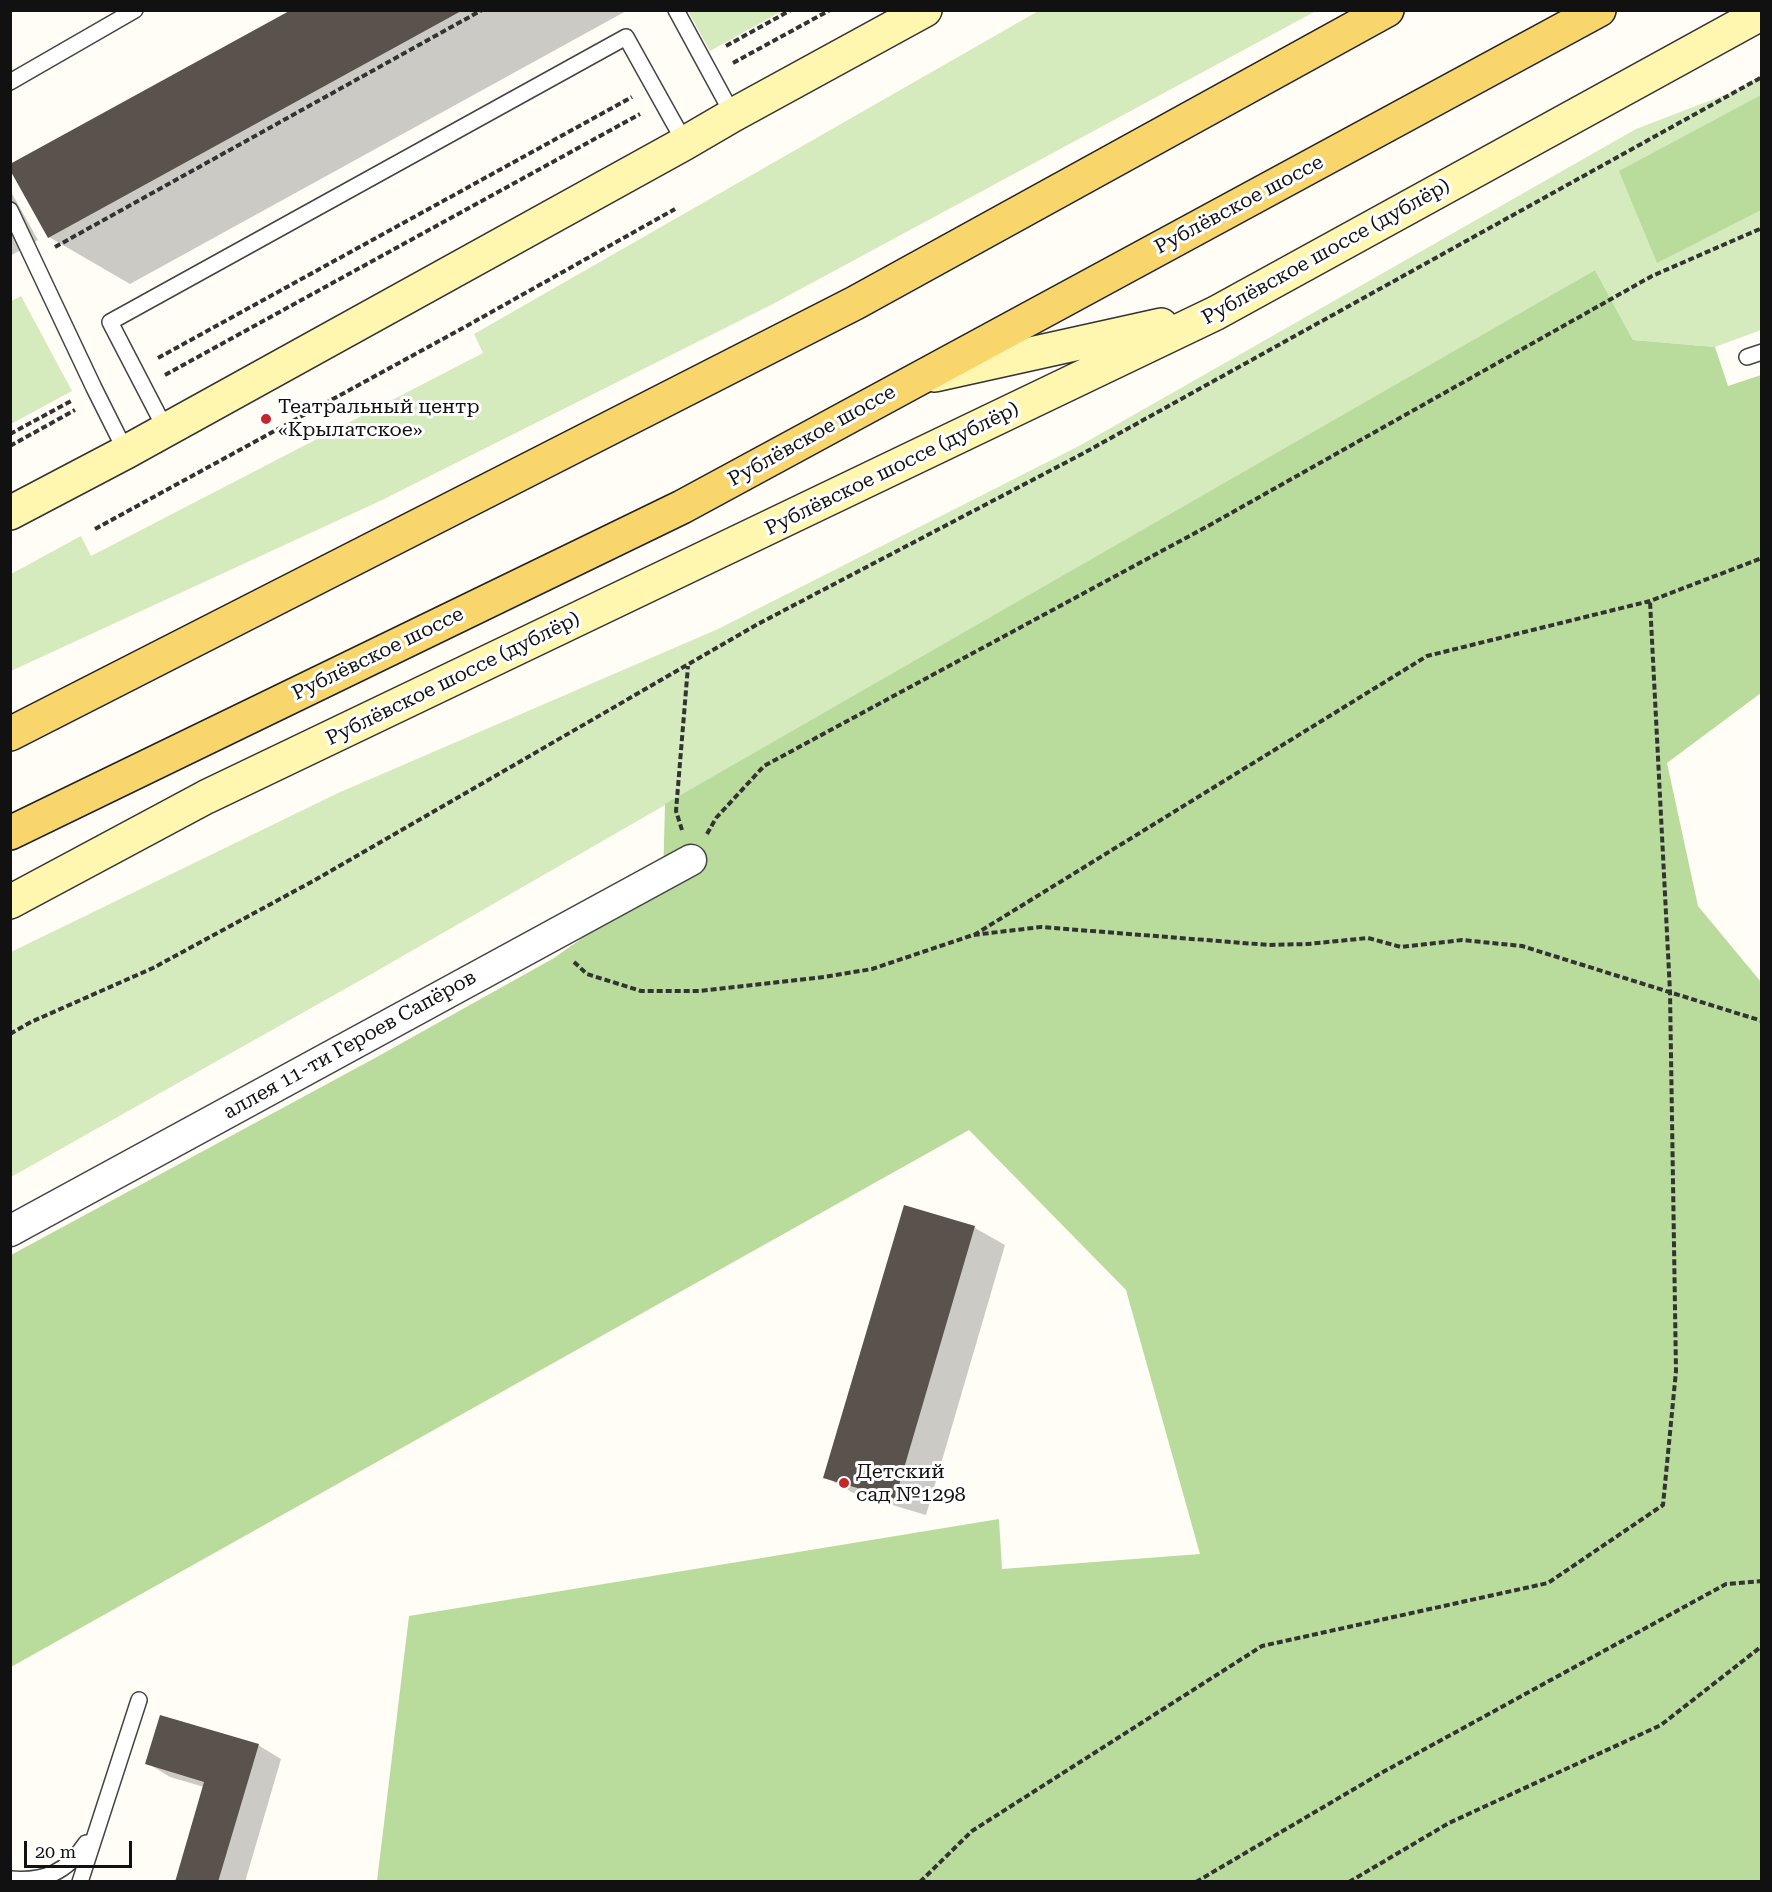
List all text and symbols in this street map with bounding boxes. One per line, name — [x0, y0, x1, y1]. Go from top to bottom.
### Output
street label: Рублёвское шоссе — [1151, 150, 1327, 260]
street label: Рублёвское шоссе (дублёр) — [1198, 174, 1454, 330]
street label: Рублёвское шоссе — [724, 380, 900, 492]
place label: Театральный центр «Крылатское» — [278, 395, 479, 442]
street label: Рублёвское шоссе (дублёр) — [761, 397, 1023, 541]
marker: Театральный центр «Крылатское» — [259, 412, 273, 426]
street label: Рублёвское шоссе — [288, 602, 468, 706]
street label: Рублёвское шоссе (дублёр) — [322, 607, 584, 751]
street label: аллея 11-ти Героев Сапёров — [219, 965, 481, 1125]
place label: Детский сад №1298 — [856, 1460, 966, 1507]
marker: Детский сад №1298 — [837, 1476, 851, 1490]
scale bar — [27, 1829, 135, 1867]
text: 20 m — [35, 1841, 76, 1862]

